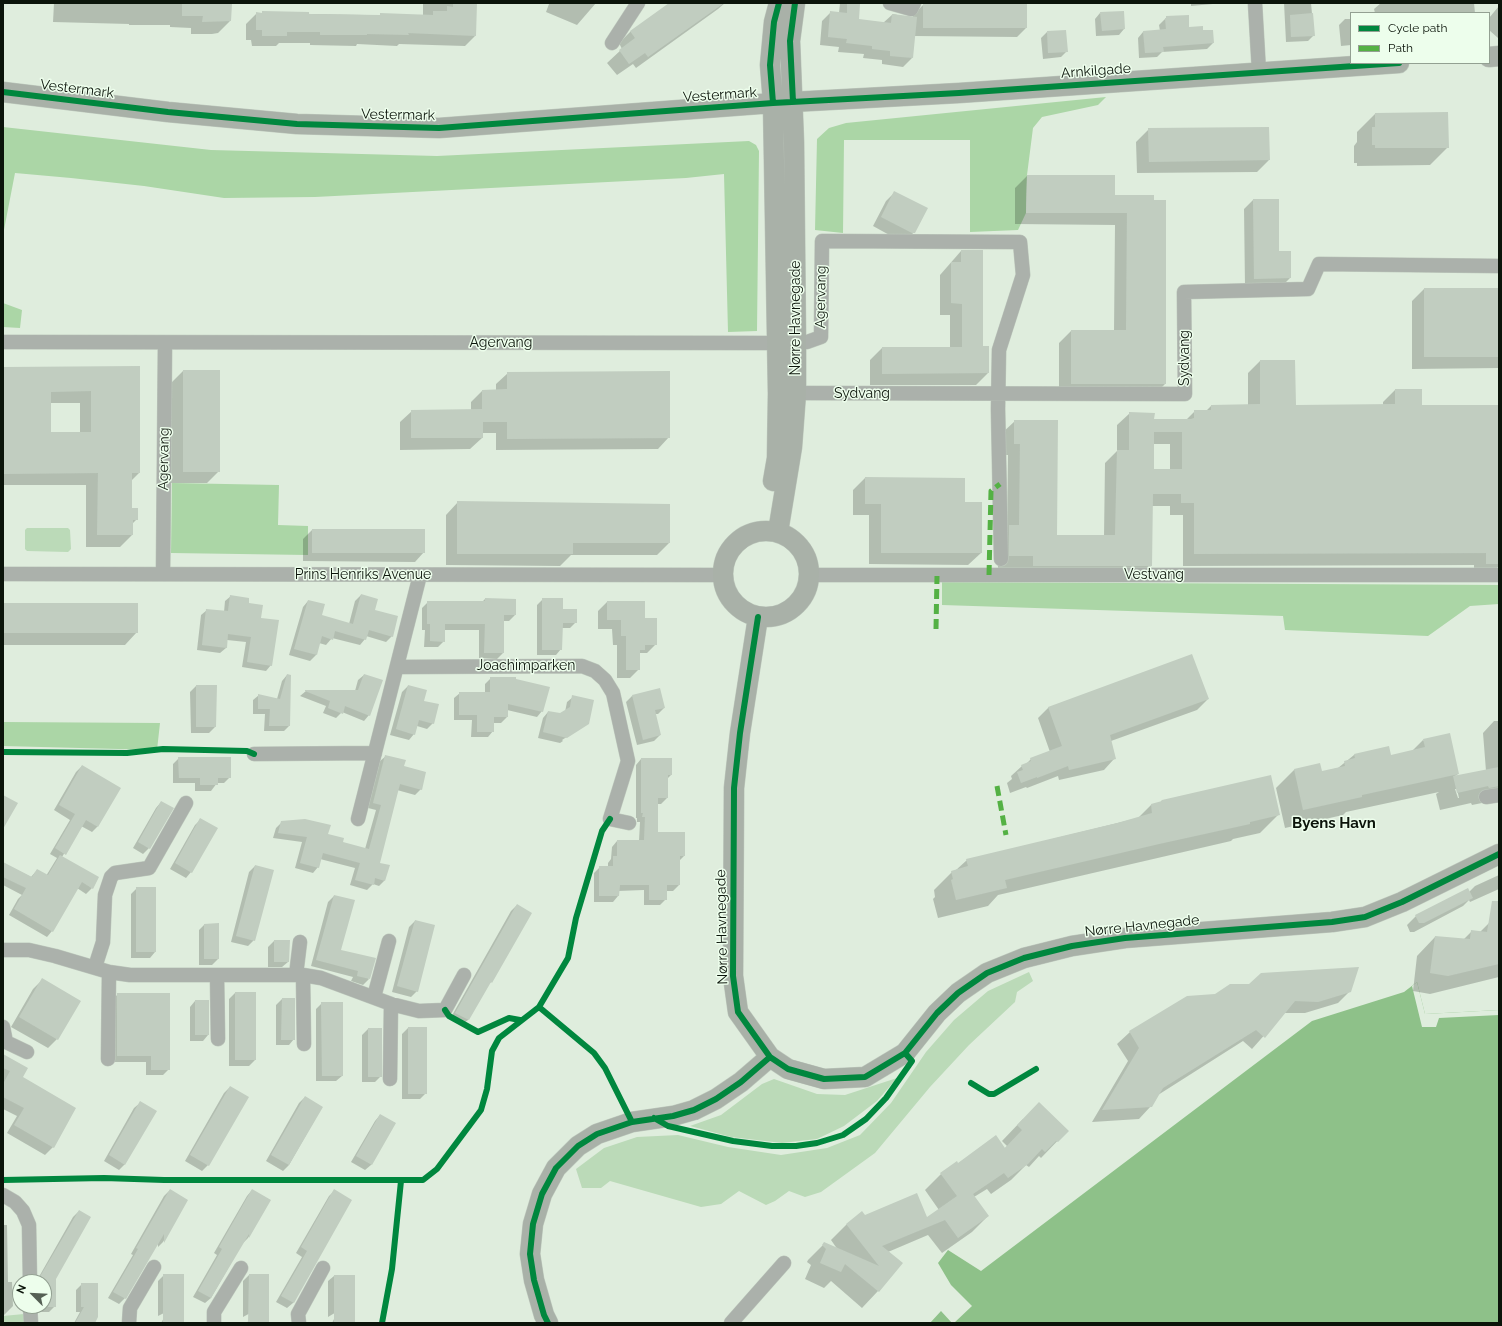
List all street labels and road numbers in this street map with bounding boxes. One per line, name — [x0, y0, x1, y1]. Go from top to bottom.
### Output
street label: Arnkilgade — [1060, 60, 1132, 82]
street label: Vestermark — [39, 76, 115, 102]
street label: Vestermark — [682, 84, 758, 106]
street label: Vestermark — [361, 106, 435, 124]
street label: Nørre Havnegade — [788, 260, 804, 376]
street label: Agervang — [812, 265, 830, 329]
street label: Sydvang — [1177, 330, 1193, 386]
street label: Agervang — [470, 335, 532, 351]
street label: Sydvang — [834, 386, 890, 402]
street label: Agervang — [155, 427, 173, 491]
street label: Prins Henriks Avenue — [295, 567, 431, 583]
street label: Vestvang — [1124, 567, 1184, 583]
street label: Joachimparken — [477, 658, 575, 674]
street label: Nørre Havnegade — [713, 869, 731, 985]
street label: Nørre Havnegade — [1084, 912, 1200, 940]

